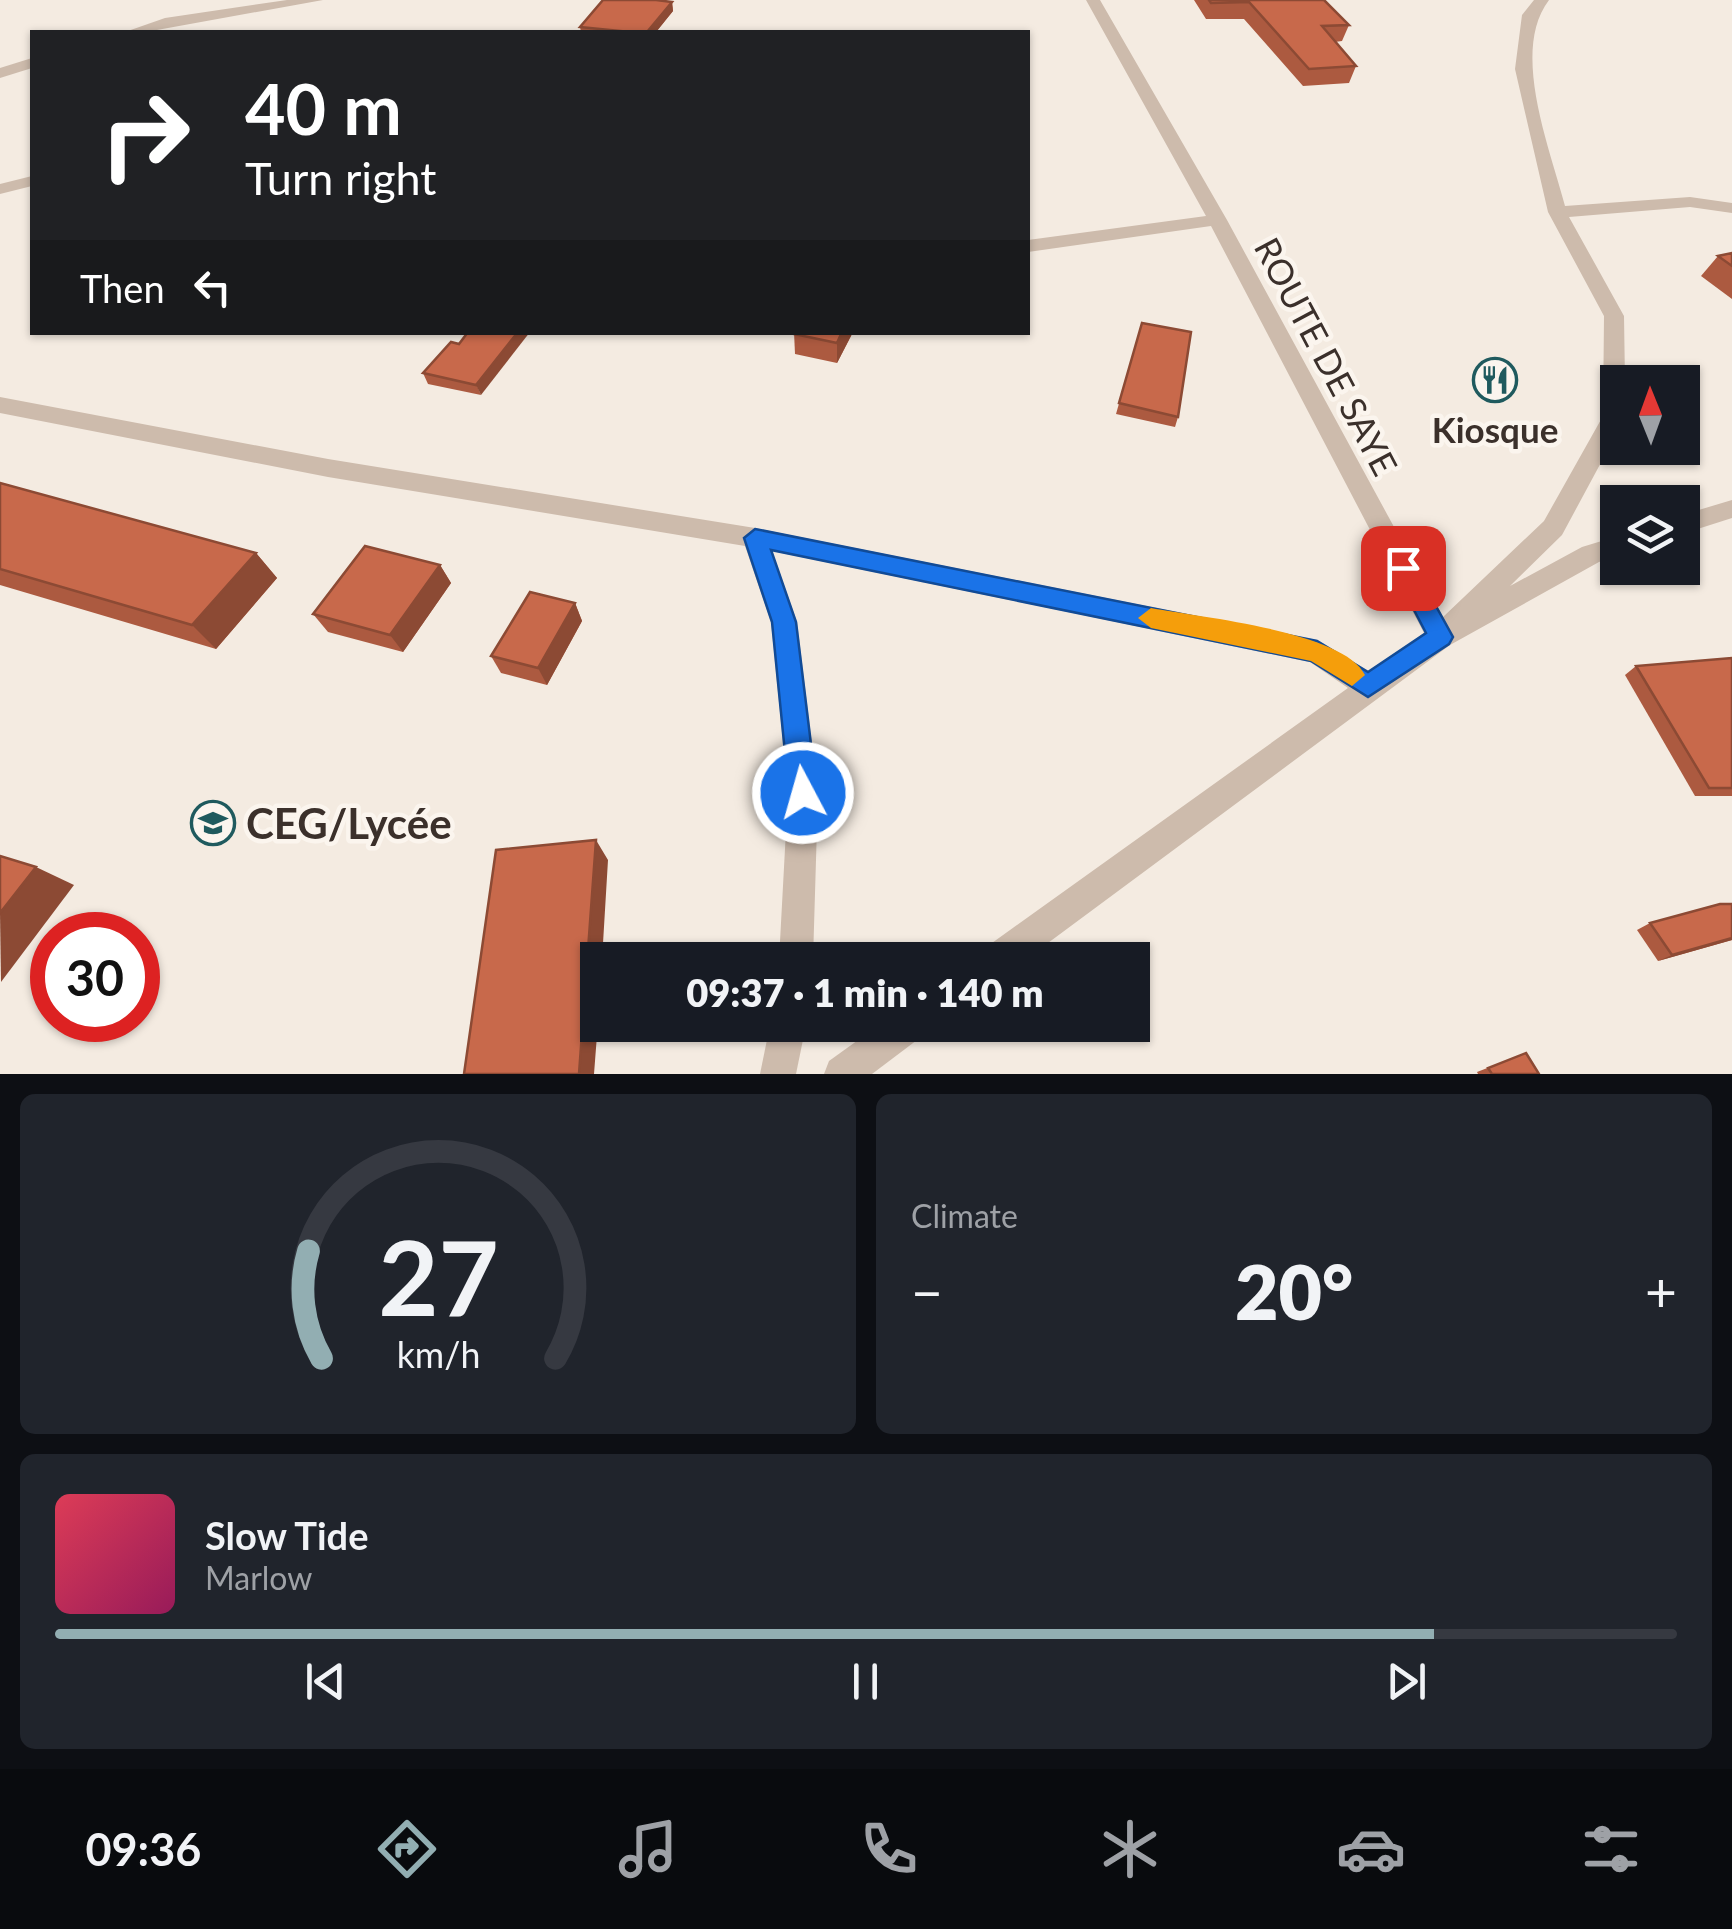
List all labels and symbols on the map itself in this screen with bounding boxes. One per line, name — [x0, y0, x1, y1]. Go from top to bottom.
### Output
street label: ROUTE DE SAYE — [1247, 230, 1407, 482]
restaurant icon: Kiosque — [1472, 357, 1518, 403]
north arrow — [1600, 365, 1700, 465]
place label: Kiosque — [1432, 408, 1558, 450]
pin — [1361, 526, 1446, 611]
position arrow — [751, 741, 855, 845]
place label: CEG/Lycée — [246, 798, 452, 848]
school or university icon: CEG/Lycée — [190, 800, 236, 846]
speed limit sign: 30 — [30, 912, 160, 1042]

